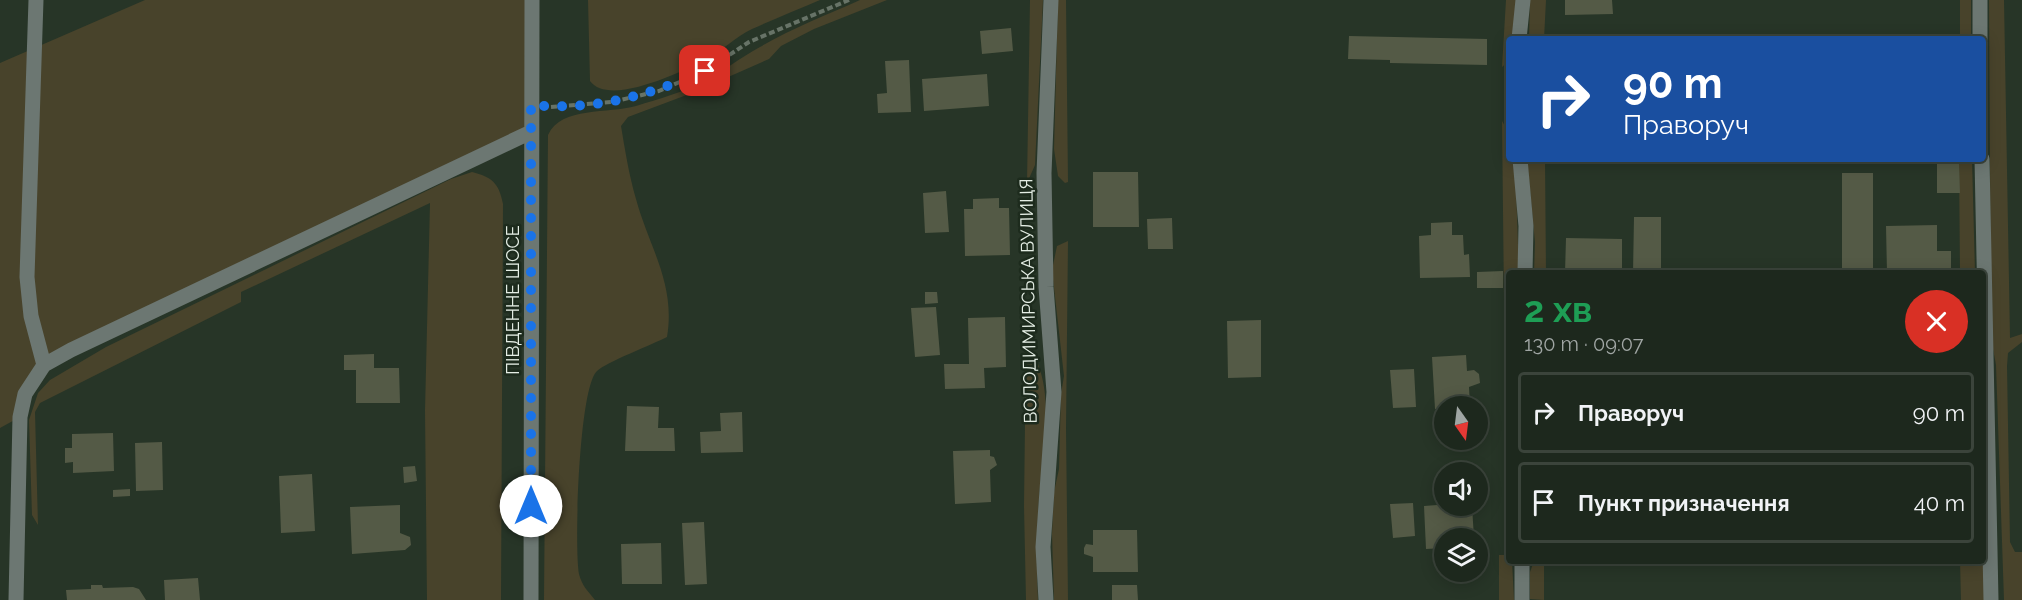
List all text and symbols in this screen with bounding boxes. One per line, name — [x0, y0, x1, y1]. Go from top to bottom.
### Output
pin — [679, 45, 730, 96]
icon: arrive — [688, 54, 721, 87]
text: 90 m — [1623, 59, 1723, 108]
icon: right — [1524, 60, 1602, 138]
text: Праворуч — [1623, 109, 1749, 140]
street label: ВОЛОДИМИРСЬКА ВУЛИЦЯ — [1015, 178, 1041, 424]
street label: ПІВДЕННЕ ШОСЕ — [502, 225, 523, 375]
text: 2 хв — [1524, 288, 1592, 330]
button: close — [1905, 290, 1968, 353]
text: 130 m · 09:07 — [1524, 332, 1643, 356]
north arrow — [1434, 396, 1488, 450]
map controls — [1434, 396, 1488, 582]
icon: right — [1527, 396, 1560, 429]
text: Праворуч — [1578, 400, 1684, 426]
text: 90 m — [1913, 400, 1965, 426]
button: sound — [1434, 462, 1488, 516]
position arrow — [499, 474, 563, 538]
icon: arrive — [1527, 486, 1560, 519]
text: Пункт призначення — [1578, 490, 1790, 516]
text: 40 m — [1914, 490, 1965, 516]
button: layers — [1434, 528, 1488, 582]

